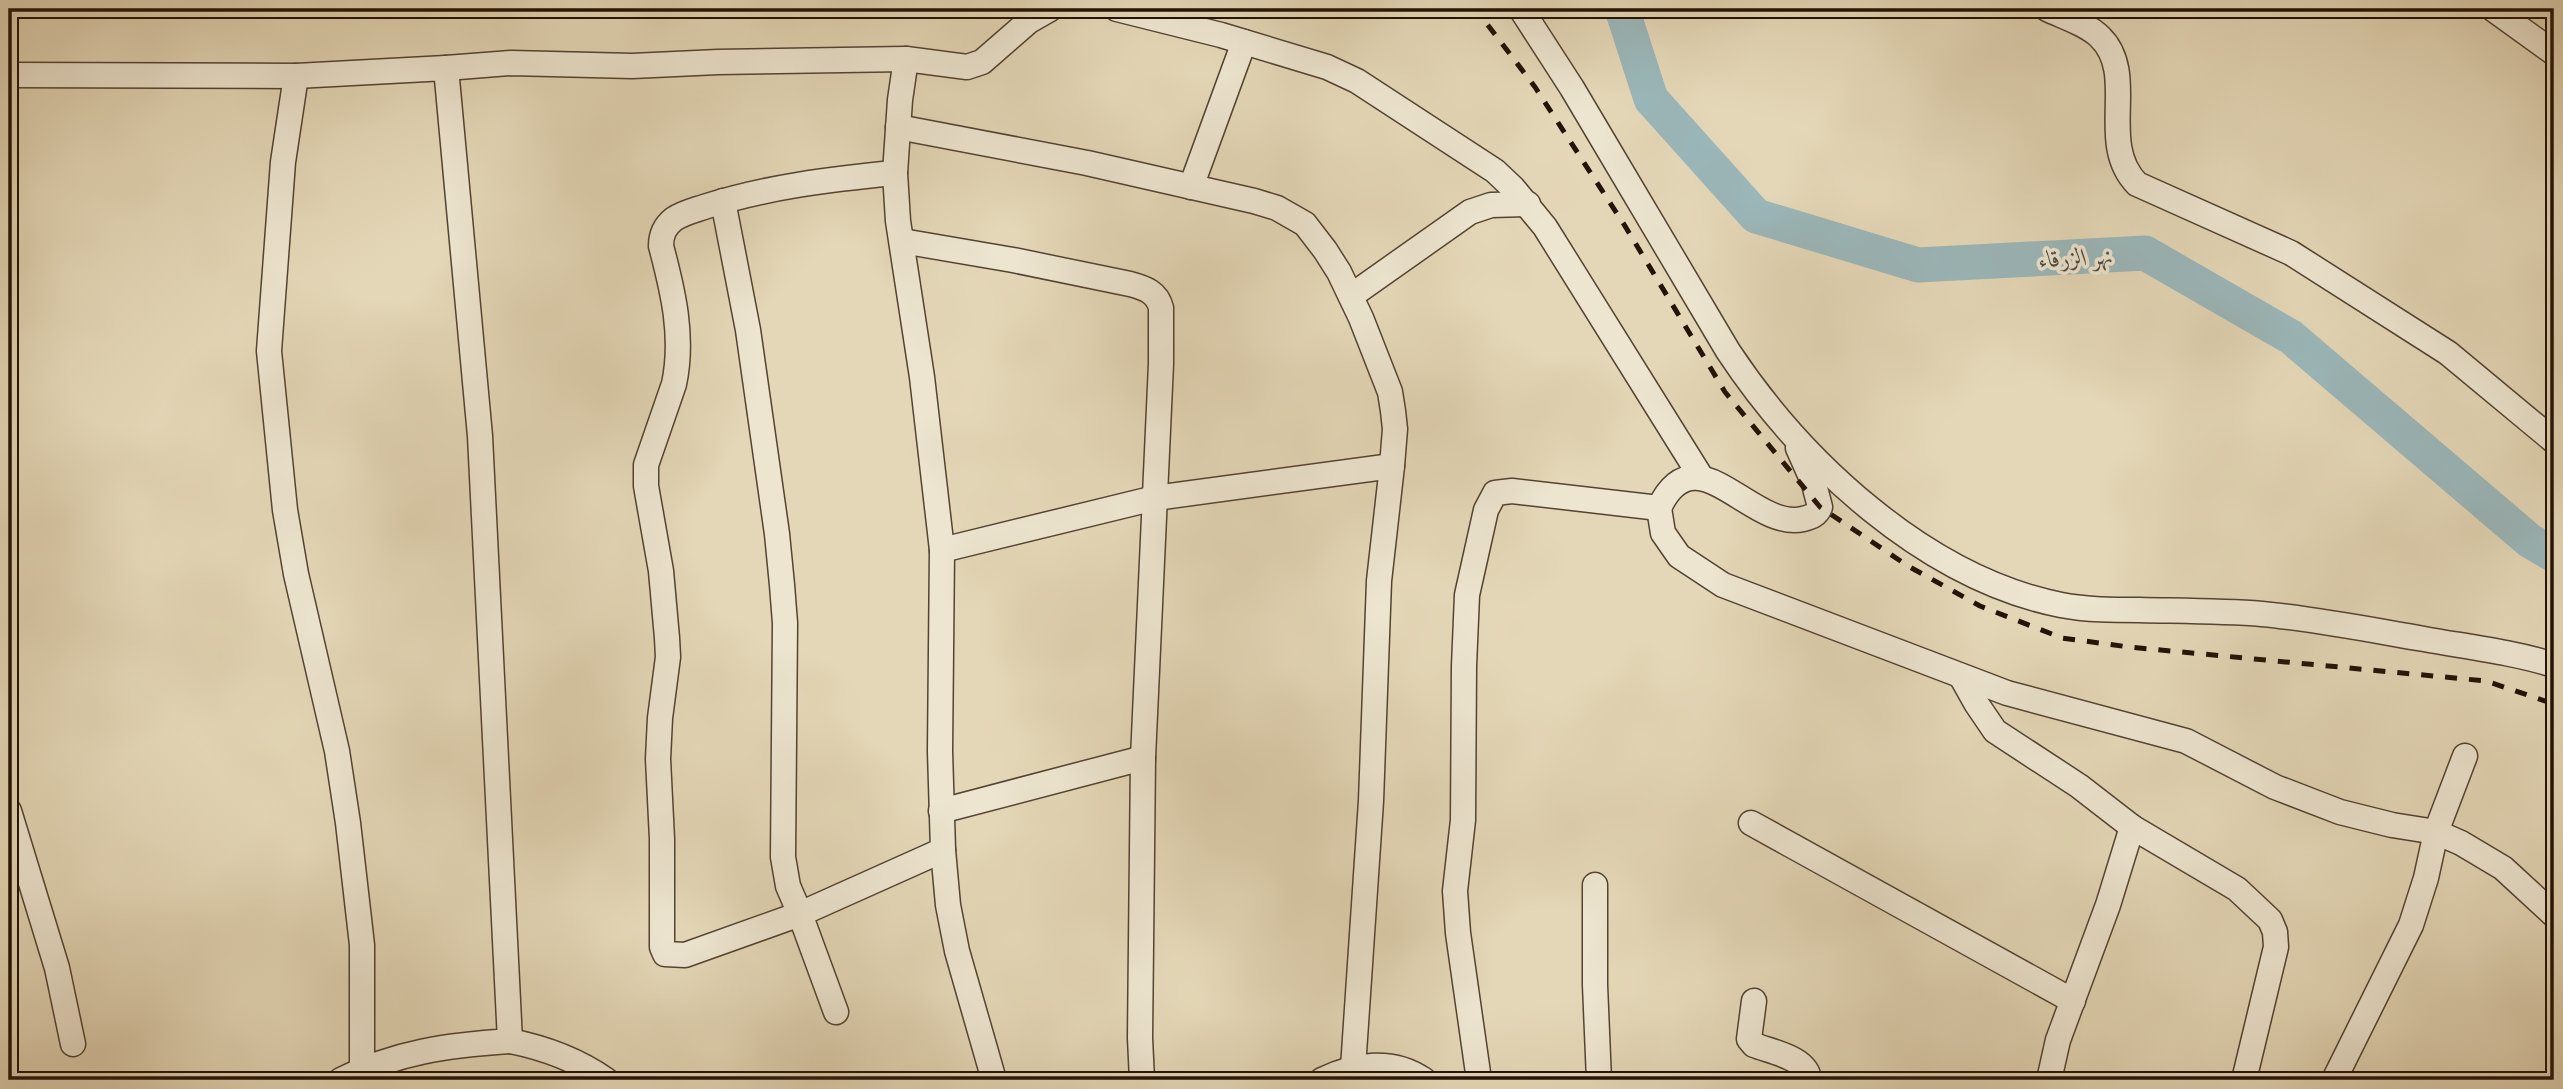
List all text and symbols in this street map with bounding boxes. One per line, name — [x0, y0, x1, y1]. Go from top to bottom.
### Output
water label: نهر الزرقاء — [2038, 238, 2114, 276]

